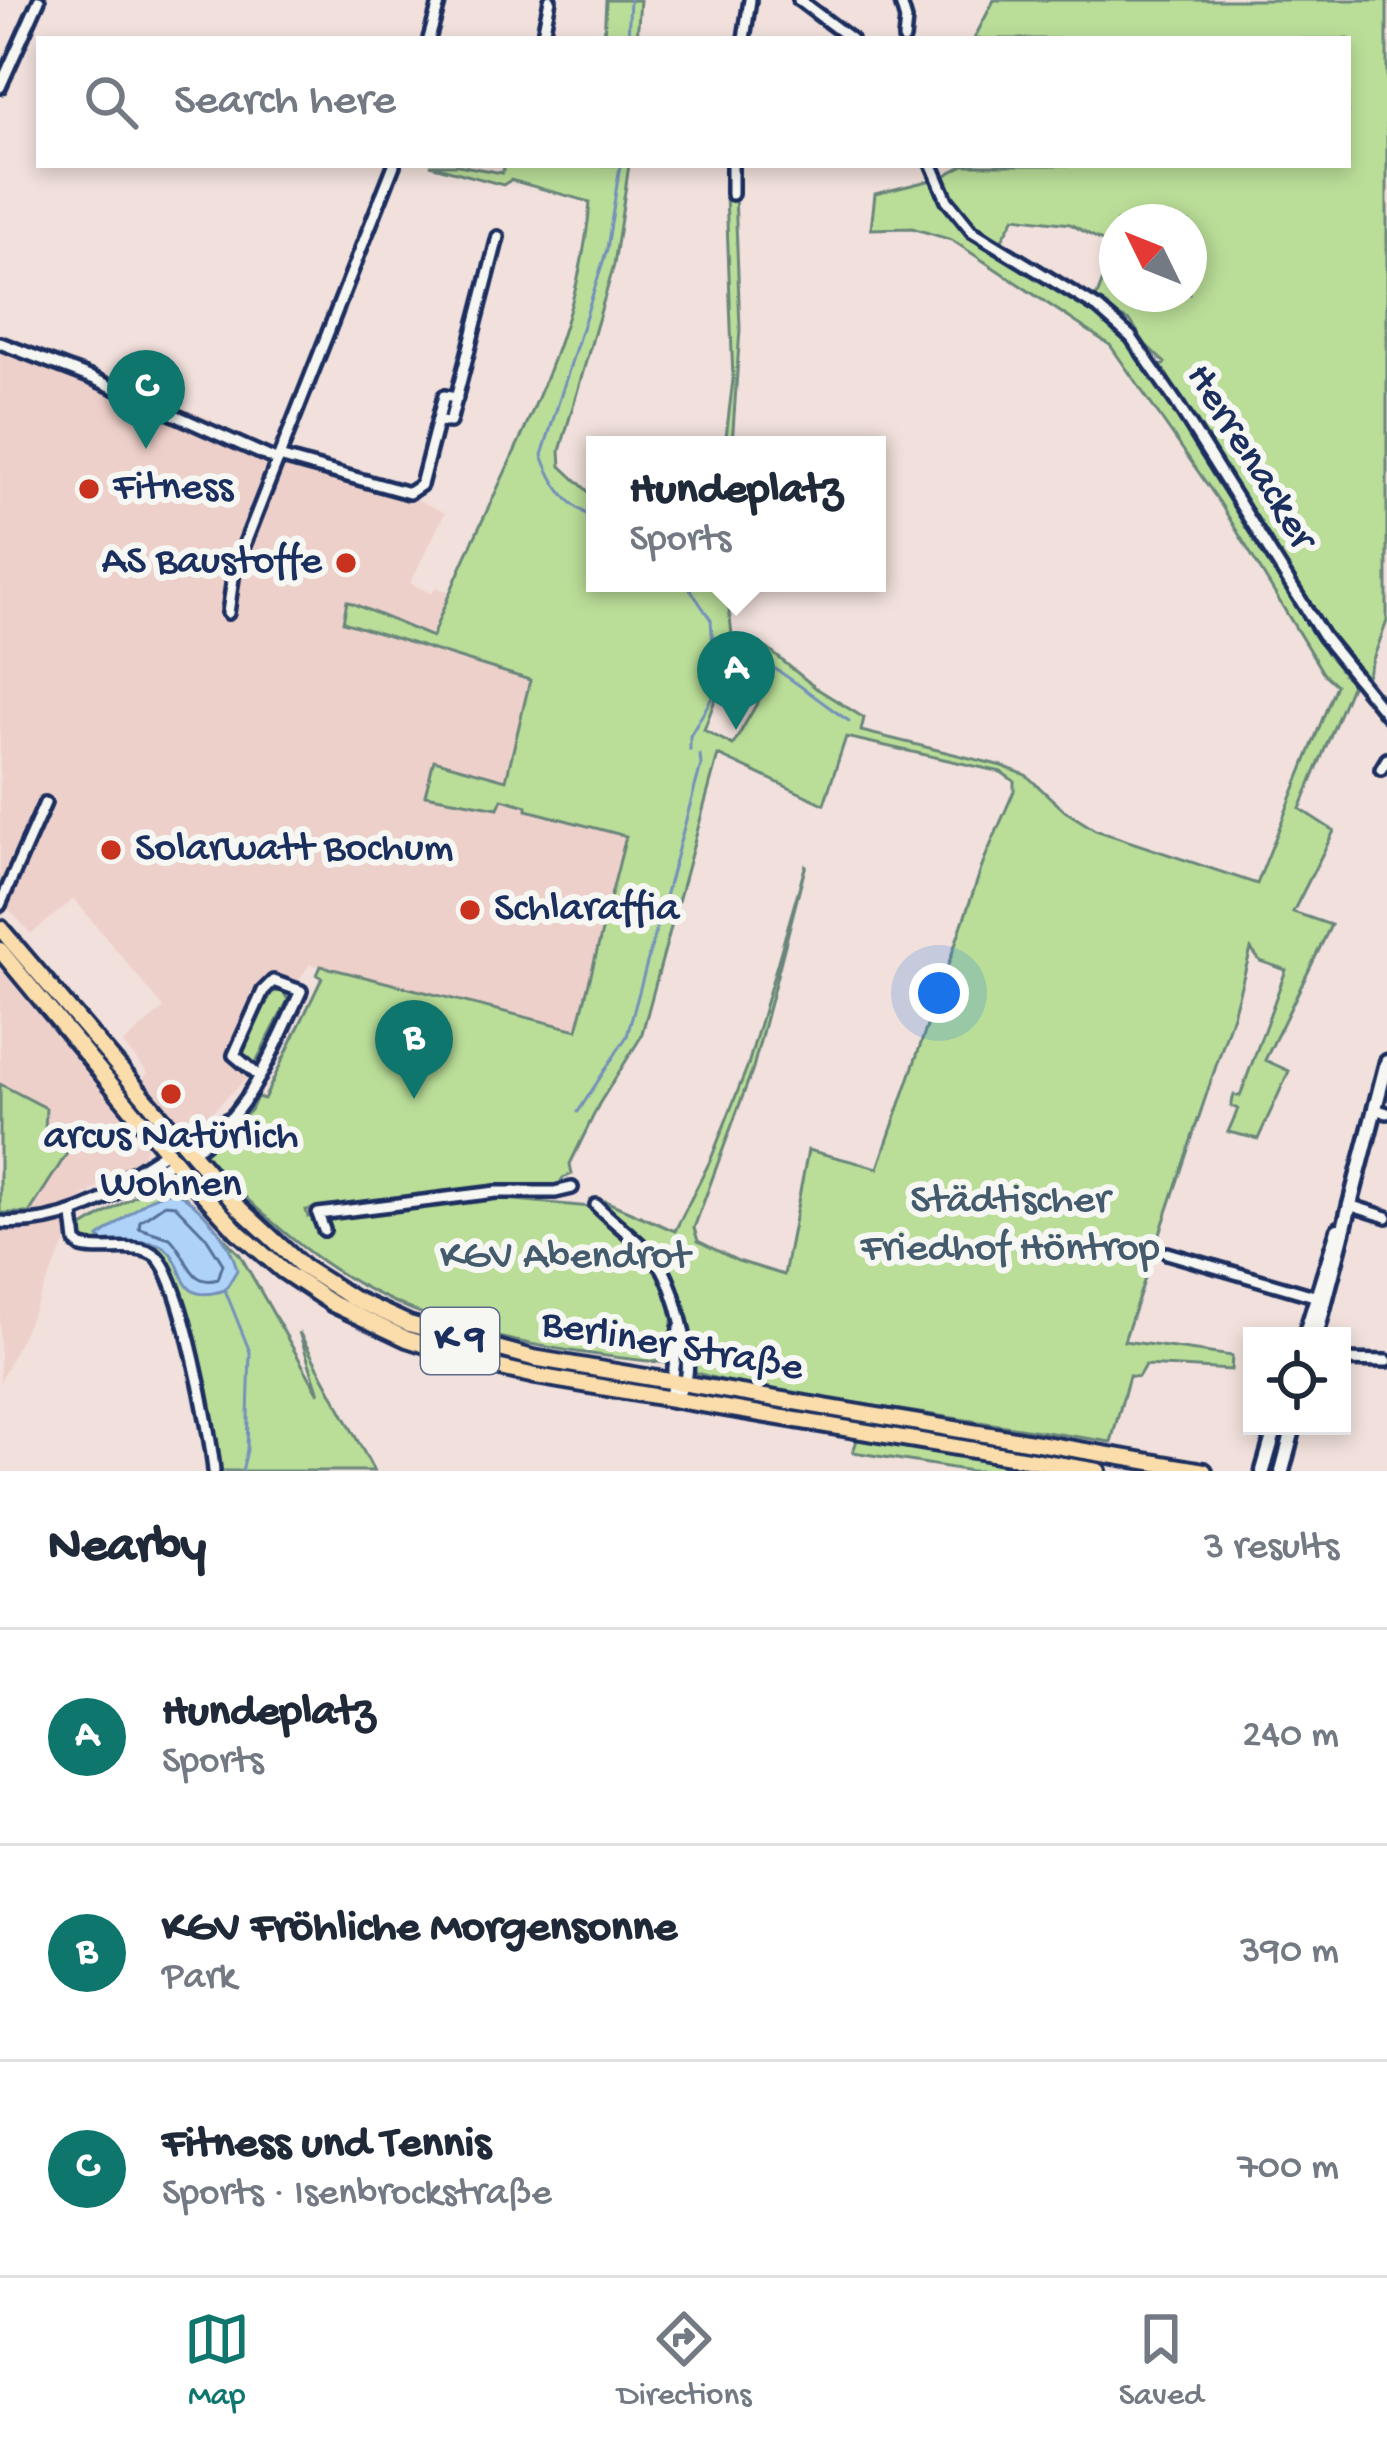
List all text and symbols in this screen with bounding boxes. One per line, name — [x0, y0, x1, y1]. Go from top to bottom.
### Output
search box — [36, 36, 1351, 168]
icon: search — [78, 69, 144, 135]
text: Search here — [174, 76, 396, 129]
north arrow — [1099, 204, 1207, 312]
pin: C — [107, 350, 185, 449]
street label: Herrenacker — [1173, 356, 1327, 563]
popup — [586, 436, 886, 592]
place label: Fitness — [112, 465, 235, 514]
text: Hundeplatz — [629, 465, 843, 518]
marker: Fitness — [76, 476, 102, 502]
text: Sports — [629, 518, 731, 564]
place label: AS Baustoffe — [102, 539, 323, 588]
marker: AS Baustoffe — [333, 550, 359, 576]
pin: A — [697, 631, 775, 730]
place label: Solarwatt Bochum — [135, 826, 453, 875]
marker: Solarwatt Bochum — [98, 837, 124, 863]
place label: Schlaraffia — [494, 886, 681, 935]
marker: Schlaraffia — [457, 897, 483, 923]
your location — [909, 963, 969, 1023]
pin: B — [375, 1000, 453, 1099]
marker: arcus Natürlich Wohnen — [158, 1081, 184, 1107]
place label: arcus Natürlich Wohnen — [43, 1114, 299, 1211]
park label: Städtischer Friedhof Höntrop — [859, 1178, 1160, 1275]
park label: KGV Abendrot — [440, 1234, 694, 1283]
street label: Berliner Straße — [536, 1301, 808, 1395]
road number: K 9 — [421, 1308, 499, 1374]
map controls — [1243, 1327, 1351, 1435]
button: locate — [1243, 1327, 1351, 1435]
text: Nearby — [48, 1519, 206, 1579]
text: 3 results — [1204, 1526, 1339, 1572]
text: Hundeplatz — [162, 1687, 375, 1740]
text: A — [75, 1714, 99, 1760]
text: 240 m — [1242, 1714, 1339, 1760]
text: Sports — [162, 1740, 264, 1786]
text: KGV Fröhliche Morgensonne — [162, 1903, 677, 1956]
text: B — [77, 1930, 97, 1976]
text: 390 m — [1240, 1930, 1339, 1976]
text: Park — [162, 1956, 236, 2002]
text: Fitness und Tennis — [162, 2119, 491, 2172]
text: C — [76, 2146, 98, 2192]
text: 700 m — [1238, 2146, 1339, 2192]
text: Sports · Isenbrockstraße — [162, 2172, 552, 2218]
tab: Map — [184, 2306, 250, 2416]
tab: Directions — [617, 2306, 751, 2416]
tab: Saved — [1119, 2306, 1203, 2416]

